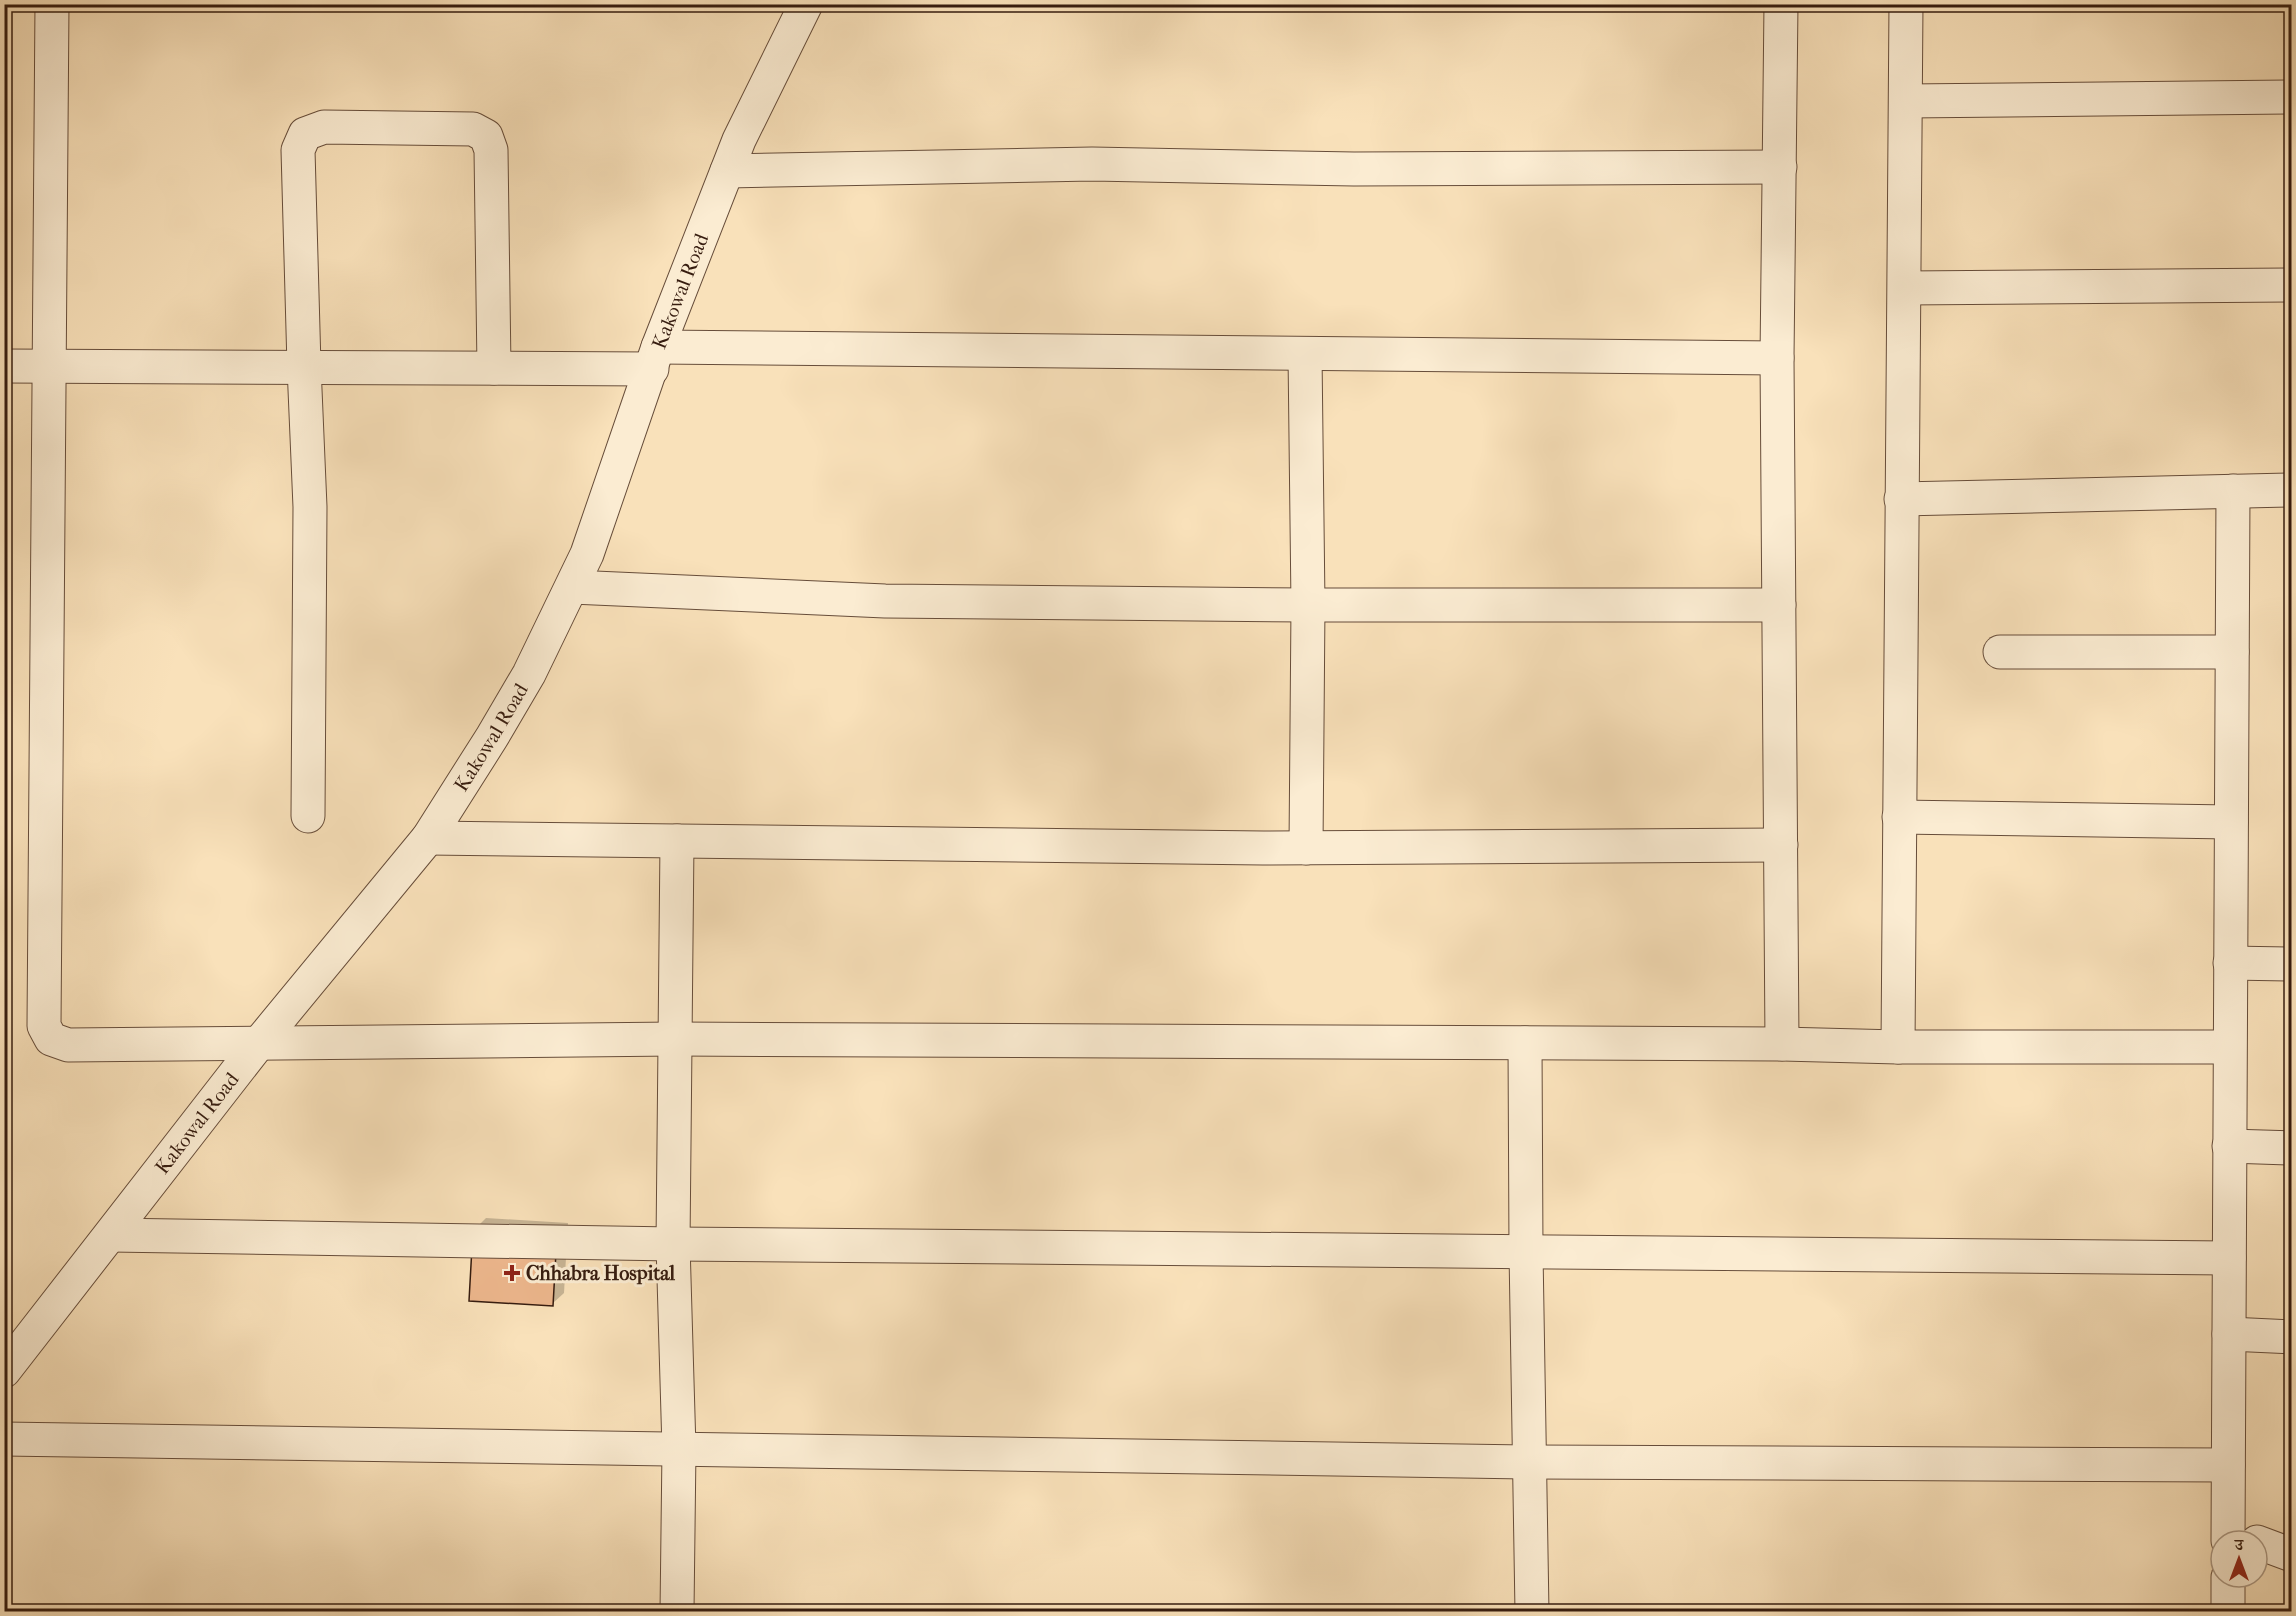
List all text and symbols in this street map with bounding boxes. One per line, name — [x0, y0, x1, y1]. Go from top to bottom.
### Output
street label: Kakowal Road — [647, 229, 714, 352]
street label: Kakowal Road — [450, 678, 533, 796]
street label: Kakowal Road — [151, 1067, 244, 1179]
place label: Chhabra Hospital — [526, 1262, 676, 1285]
marker: Chhabra Hospital — [503, 1264, 521, 1282]
north arrow — [2209, 1529, 2269, 1589]
text: उ — [2234, 1535, 2245, 1554]

